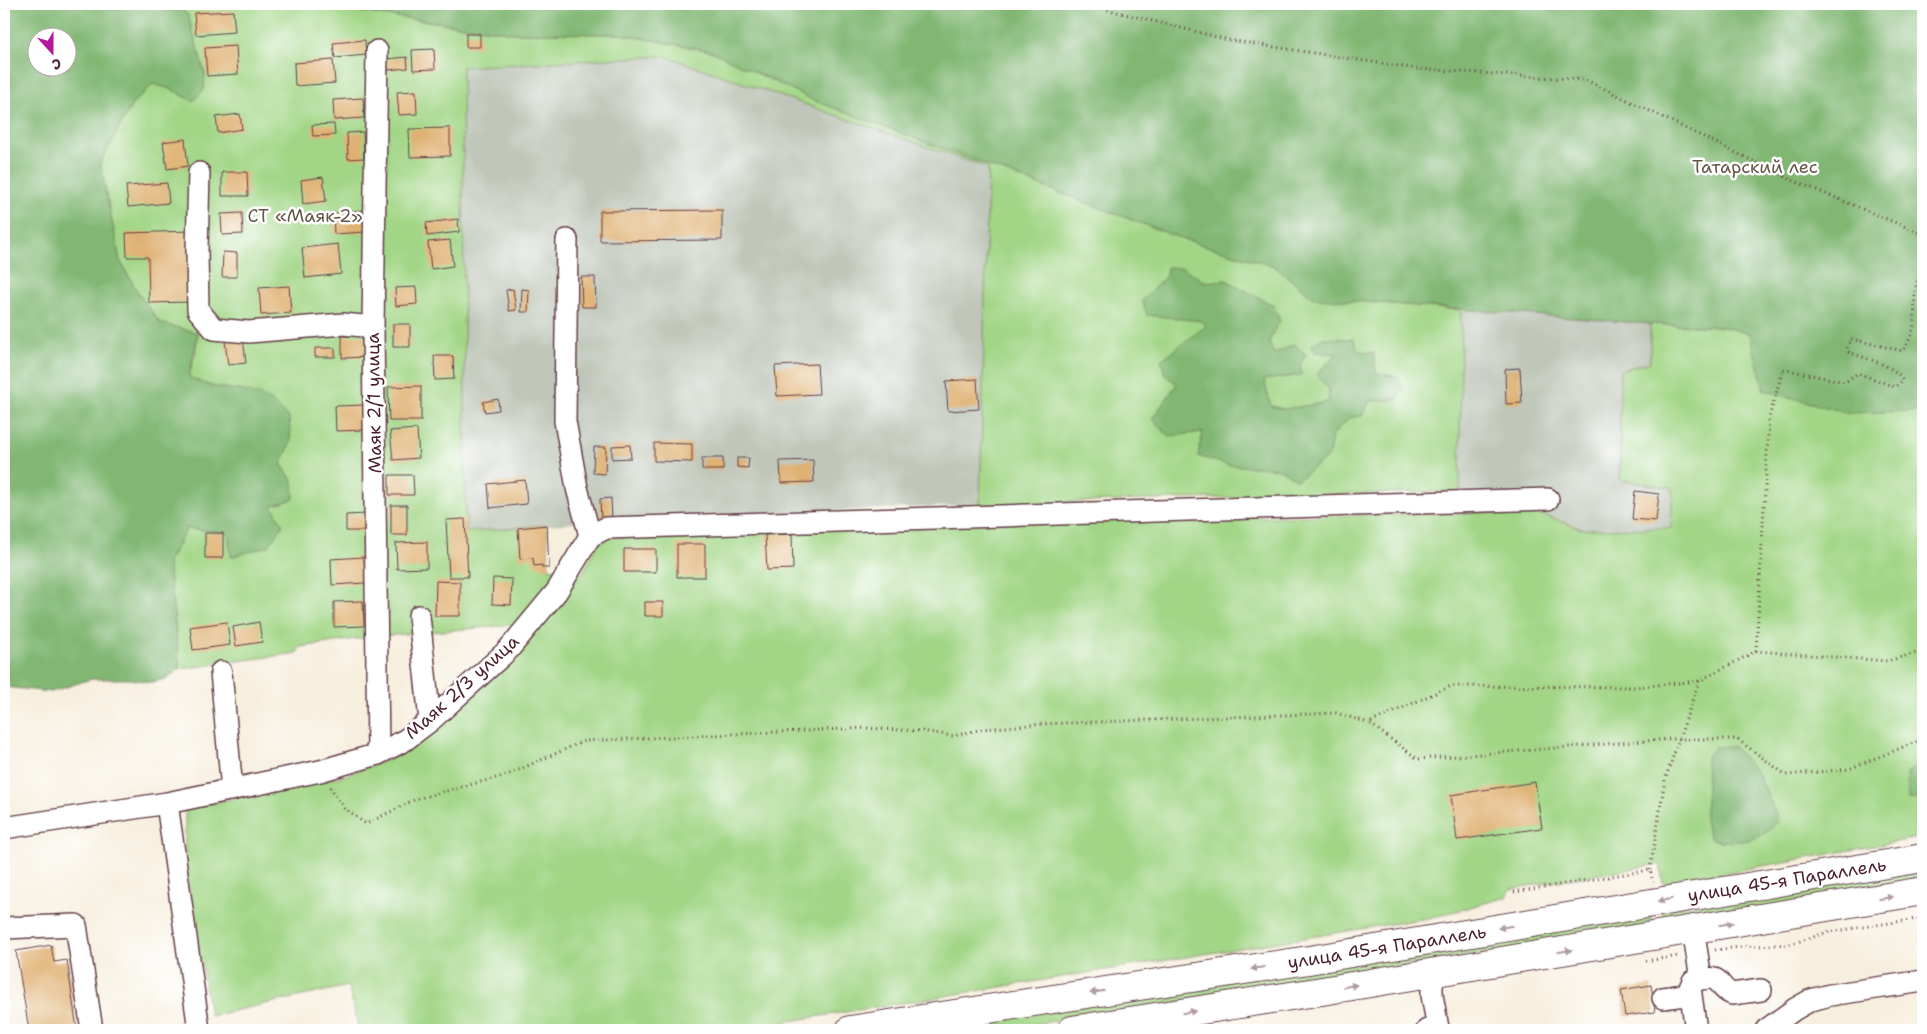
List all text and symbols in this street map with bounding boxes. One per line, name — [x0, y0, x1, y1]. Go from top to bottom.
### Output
north arrow — [28, 28, 78, 78]
text: С — [49, 54, 64, 74]
park label: Татарский лес — [1692, 155, 1818, 179]
park label: СТ «Маяк-2» — [247, 204, 363, 228]
street label: Маяк 2/1 улица — [361, 332, 387, 474]
street label: Маяк 2/3 улица — [400, 629, 524, 745]
street label: улица 45-я Параллель — [1686, 852, 1888, 908]
one-way arrow — [1878, 893, 1894, 901]
one-way arrow — [1657, 897, 1673, 905]
street label: улица 45-я Параллель — [1286, 919, 1488, 975]
one-way arrow — [1718, 920, 1734, 928]
one-way arrow — [1496, 924, 1512, 932]
one-way arrow — [1558, 946, 1574, 954]
one-way arrow — [1250, 964, 1266, 972]
one-way arrow — [1342, 982, 1358, 990]
one-way arrow — [1089, 989, 1105, 997]
one-way arrow — [1181, 1008, 1197, 1016]

